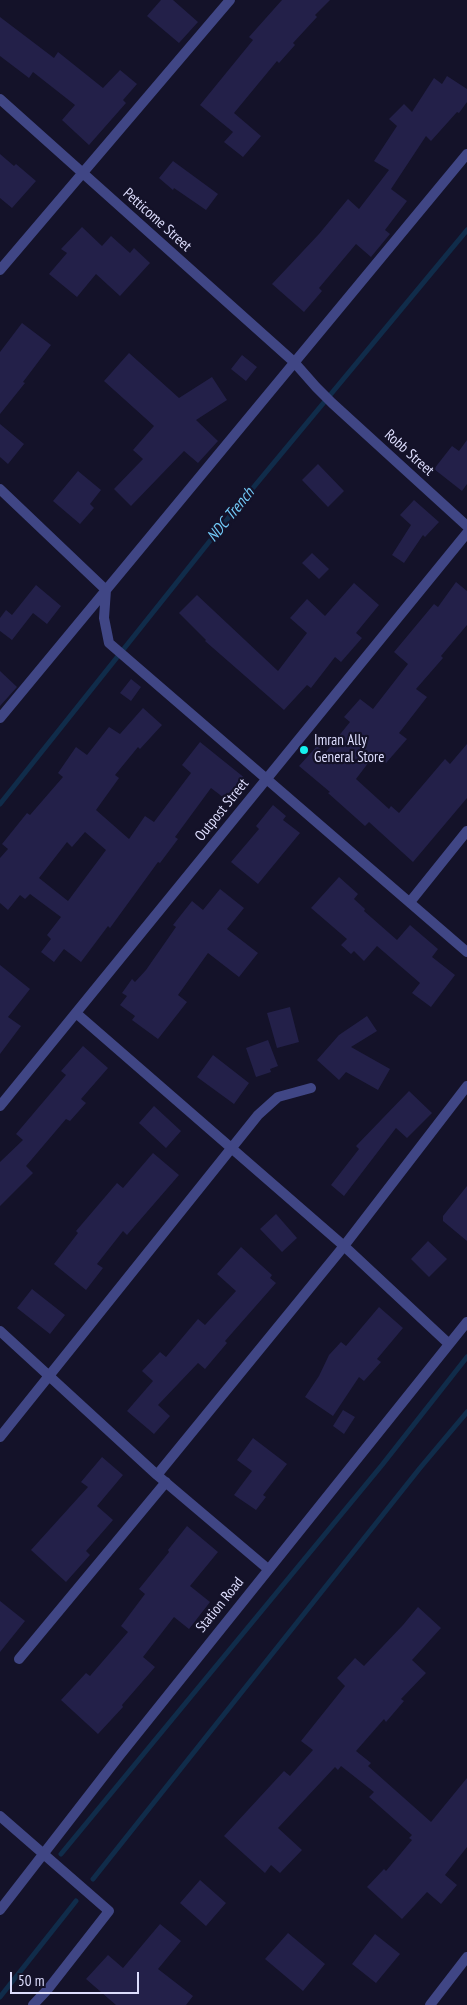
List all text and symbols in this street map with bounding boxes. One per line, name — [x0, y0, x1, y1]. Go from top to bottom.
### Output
street label: Petticome Street — [119, 185, 195, 255]
street label: Robb Street — [381, 426, 437, 480]
water label: NDC Trench — [203, 484, 259, 546]
place label: Imran Ally General Store — [314, 732, 384, 767]
marker: Imran Ally General Store — [298, 744, 310, 756]
street label: Outpost Street — [191, 775, 253, 845]
street label: Station Road — [192, 1574, 248, 1636]
scale bar — [12, 1962, 141, 1994]
text: 50 m — [18, 1971, 44, 1990]

